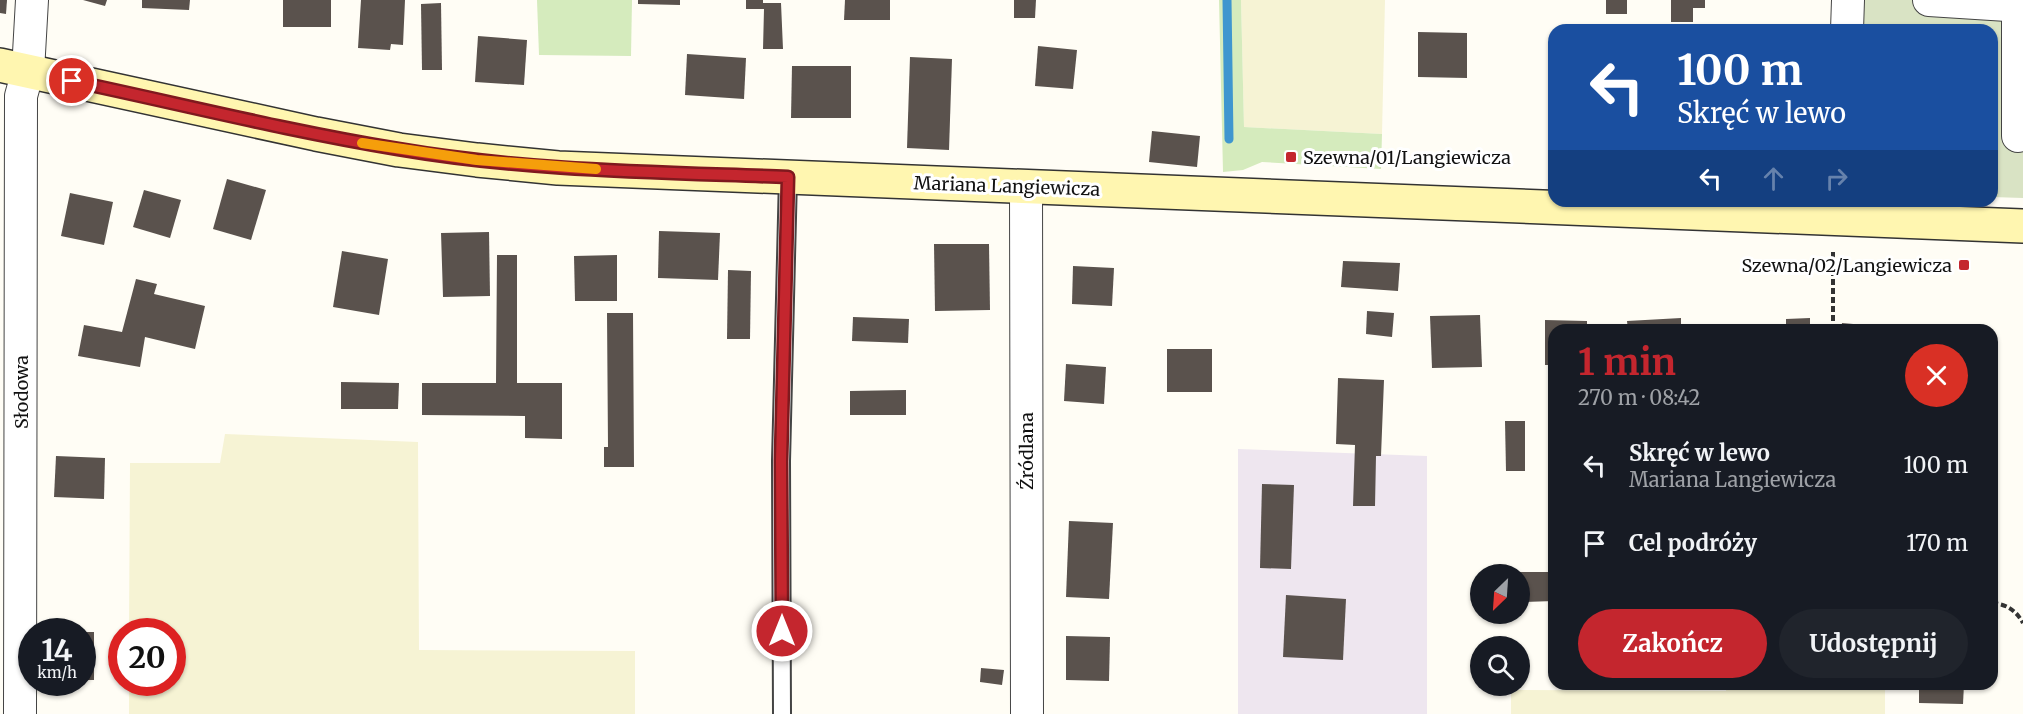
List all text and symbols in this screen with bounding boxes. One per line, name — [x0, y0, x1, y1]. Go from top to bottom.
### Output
text: 100 m — [1677, 44, 1803, 96]
icon: left — [1578, 48, 1656, 126]
pin — [46, 55, 97, 106]
icon: arrive — [55, 64, 88, 97]
text: Skręć w lewo — [1677, 96, 1846, 130]
place label: Szewna/01/Langiewicza — [1303, 146, 1511, 169]
marker: Szewna/01/Langiewicza — [1284, 150, 1298, 164]
icon: left — [1694, 162, 1727, 195]
icon: ahead — [1757, 162, 1790, 195]
icon: right — [1820, 162, 1853, 195]
street label: Mariana Langiewicza — [913, 171, 1101, 201]
place label: Szewna/02/Langiewicza — [1742, 254, 1952, 277]
marker: Szewna/02/Langiewicza — [1957, 258, 1971, 272]
text: 1 min — [1578, 340, 1676, 385]
button: close — [1905, 344, 1968, 407]
street label: Słodowa — [10, 355, 33, 429]
text: 270 m · 08:42 — [1578, 385, 1701, 410]
street label: Źródlana — [1015, 412, 1038, 490]
text: Skręć w lewo — [1629, 439, 1770, 467]
icon: left — [1578, 449, 1611, 482]
text: 100 m — [1903, 451, 1968, 479]
text: Mariana Langiewicza — [1629, 467, 1836, 492]
icon: arrive — [1578, 527, 1611, 560]
text: Cel podróży — [1629, 529, 1757, 557]
text: 170 m — [1906, 529, 1968, 557]
north arrow — [1470, 564, 1530, 624]
map controls — [1470, 564, 1530, 696]
position arrow — [750, 599, 814, 663]
button: Zakończ — [1578, 609, 1767, 678]
button: Udostępnij — [1779, 609, 1968, 678]
speed limit sign: 20 — [108, 618, 186, 696]
text: 14 — [41, 631, 73, 669]
button: search — [1470, 636, 1530, 696]
text: km/h — [37, 663, 77, 682]

